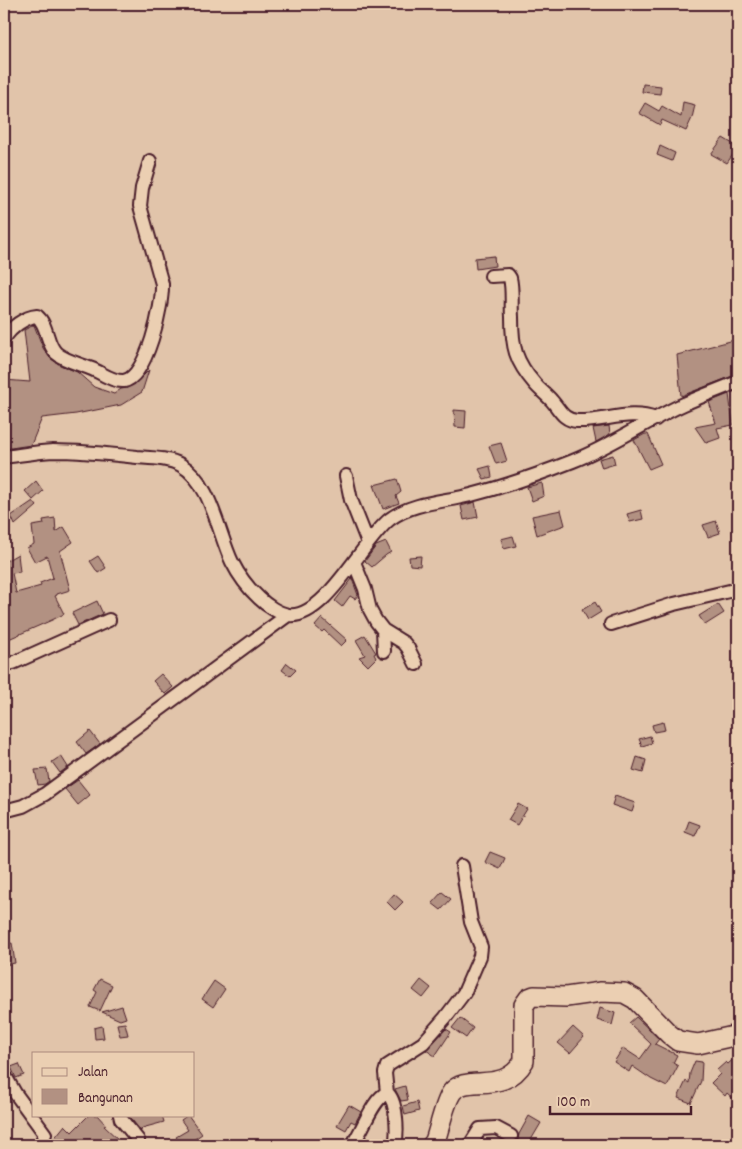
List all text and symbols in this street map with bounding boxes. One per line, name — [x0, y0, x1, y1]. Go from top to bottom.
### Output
legend — [32, 1052, 195, 1116]
text: Jalan — [78, 1062, 108, 1084]
scale bar — [550, 1084, 691, 1116]
text: Bangunan — [78, 1088, 133, 1110]
text: 100 m — [557, 1092, 590, 1114]

